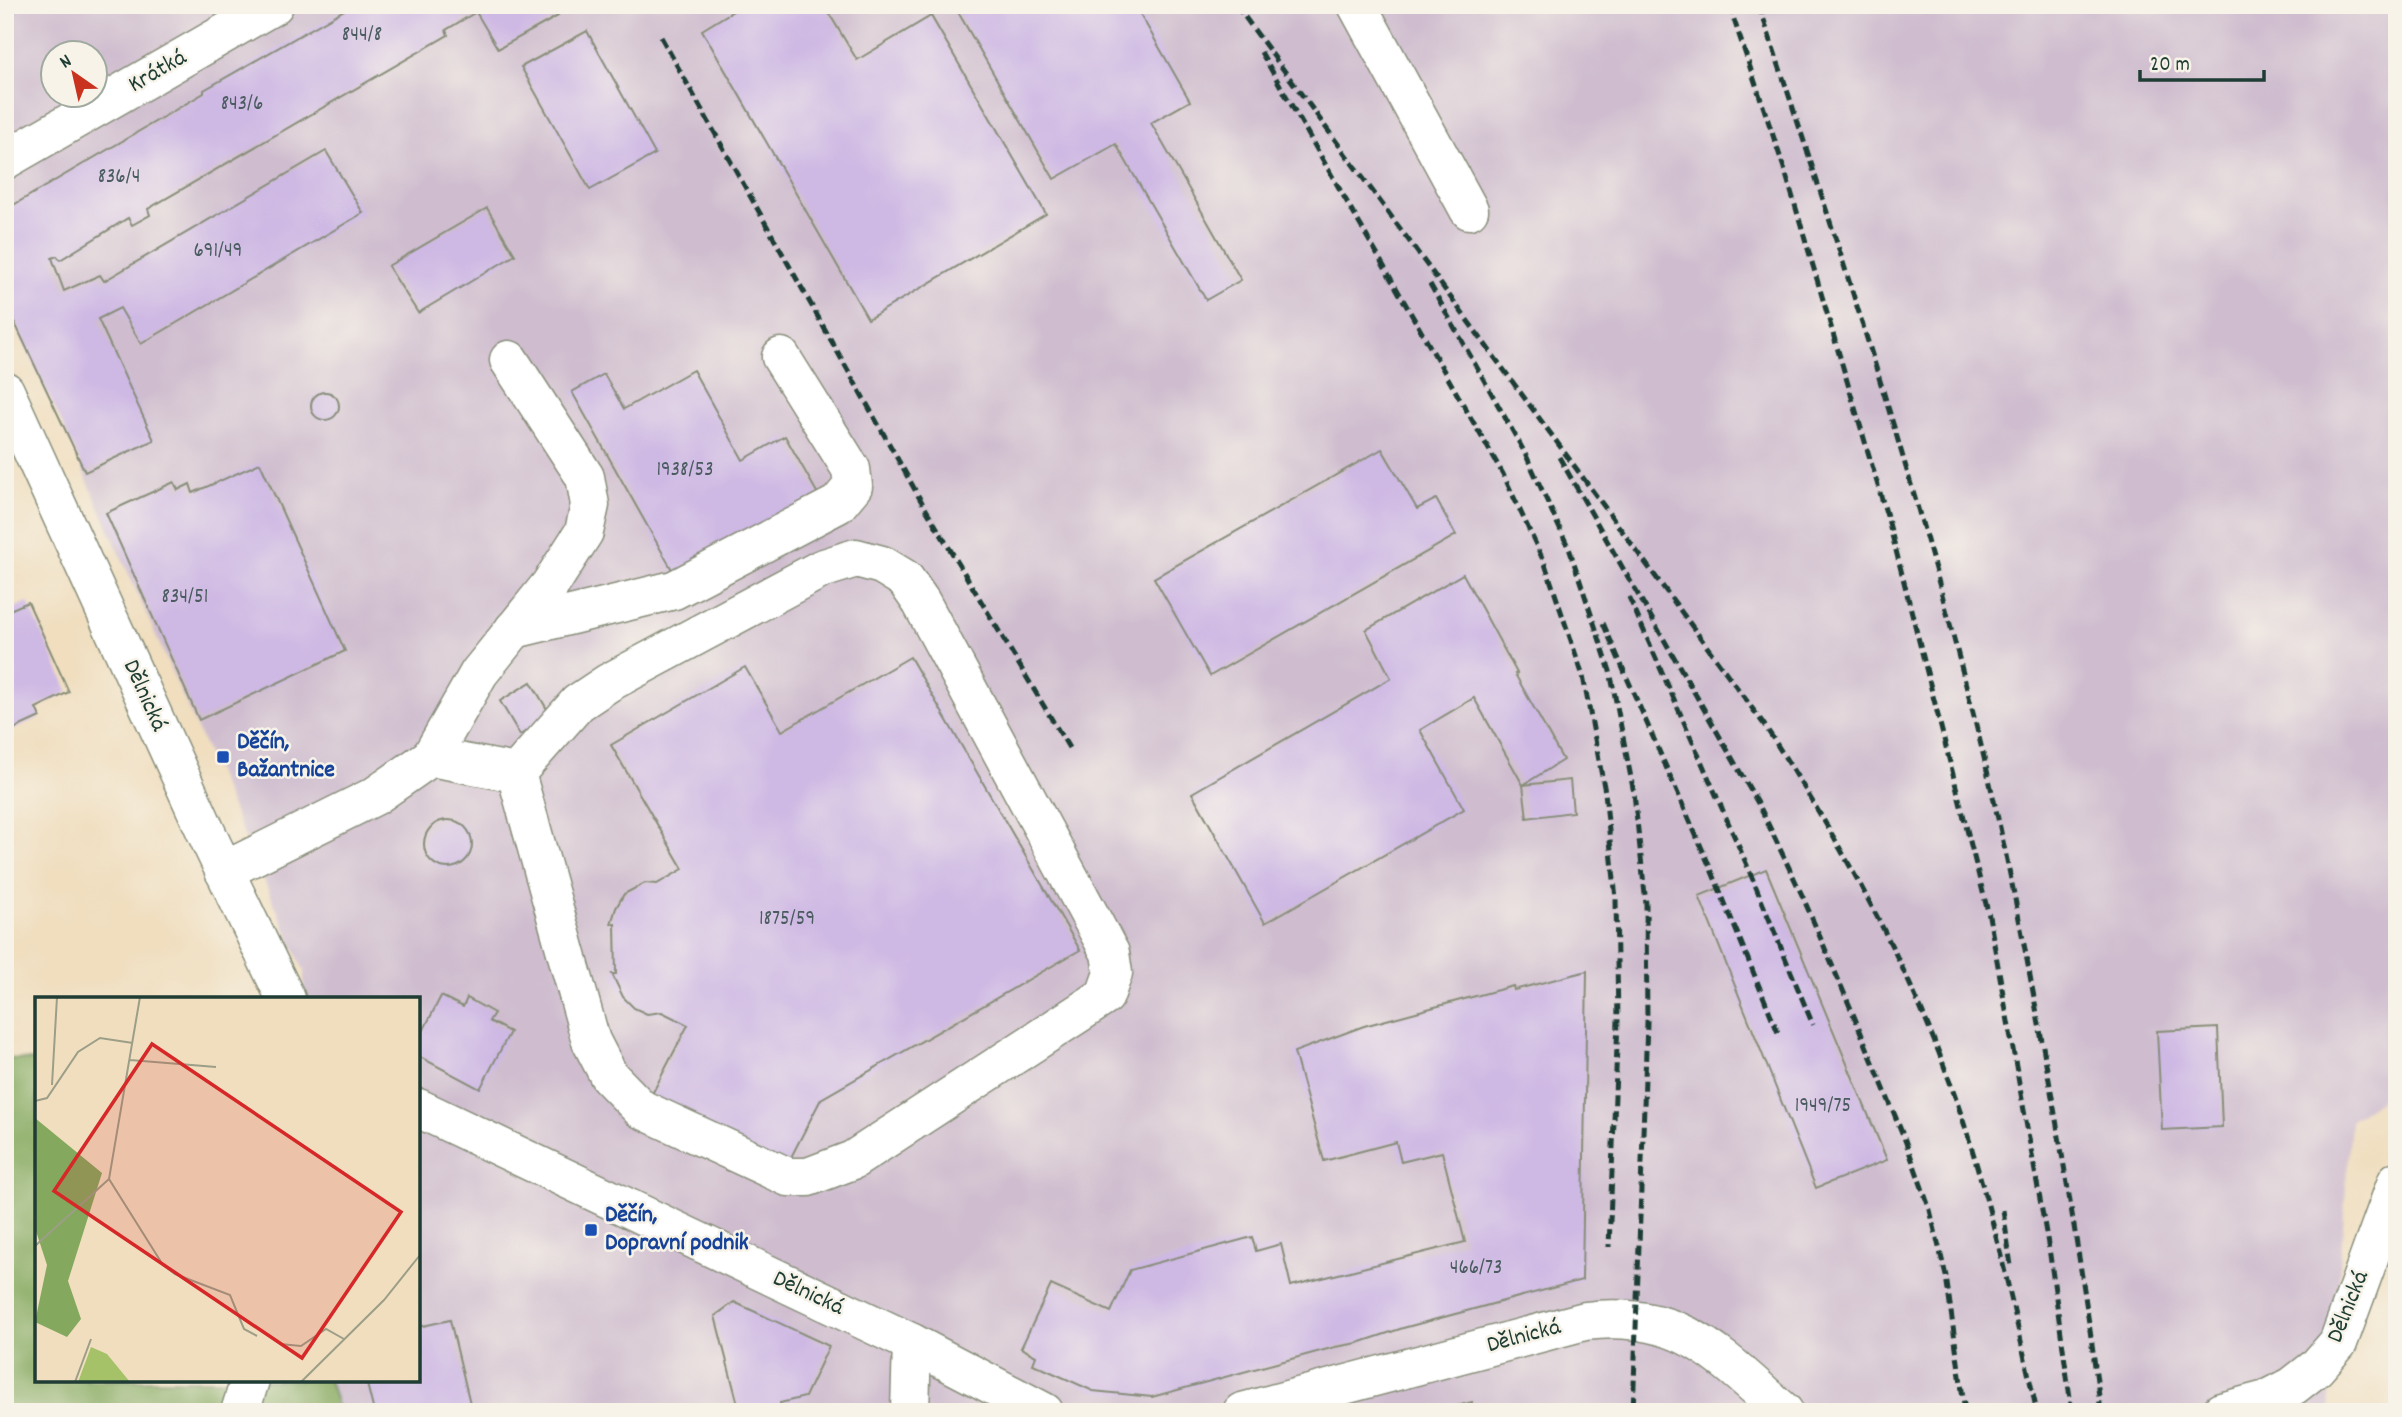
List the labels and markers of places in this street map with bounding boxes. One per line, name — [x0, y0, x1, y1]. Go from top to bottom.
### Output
place label: Děčín, Bažantnice — [237, 726, 335, 788]
marker: Děčín, Bažantnice — [215, 749, 231, 765]
place label: Děčín, Dopravní podnik — [605, 1199, 749, 1261]
marker: Děčín, Dopravní podnik — [583, 1222, 599, 1238]

